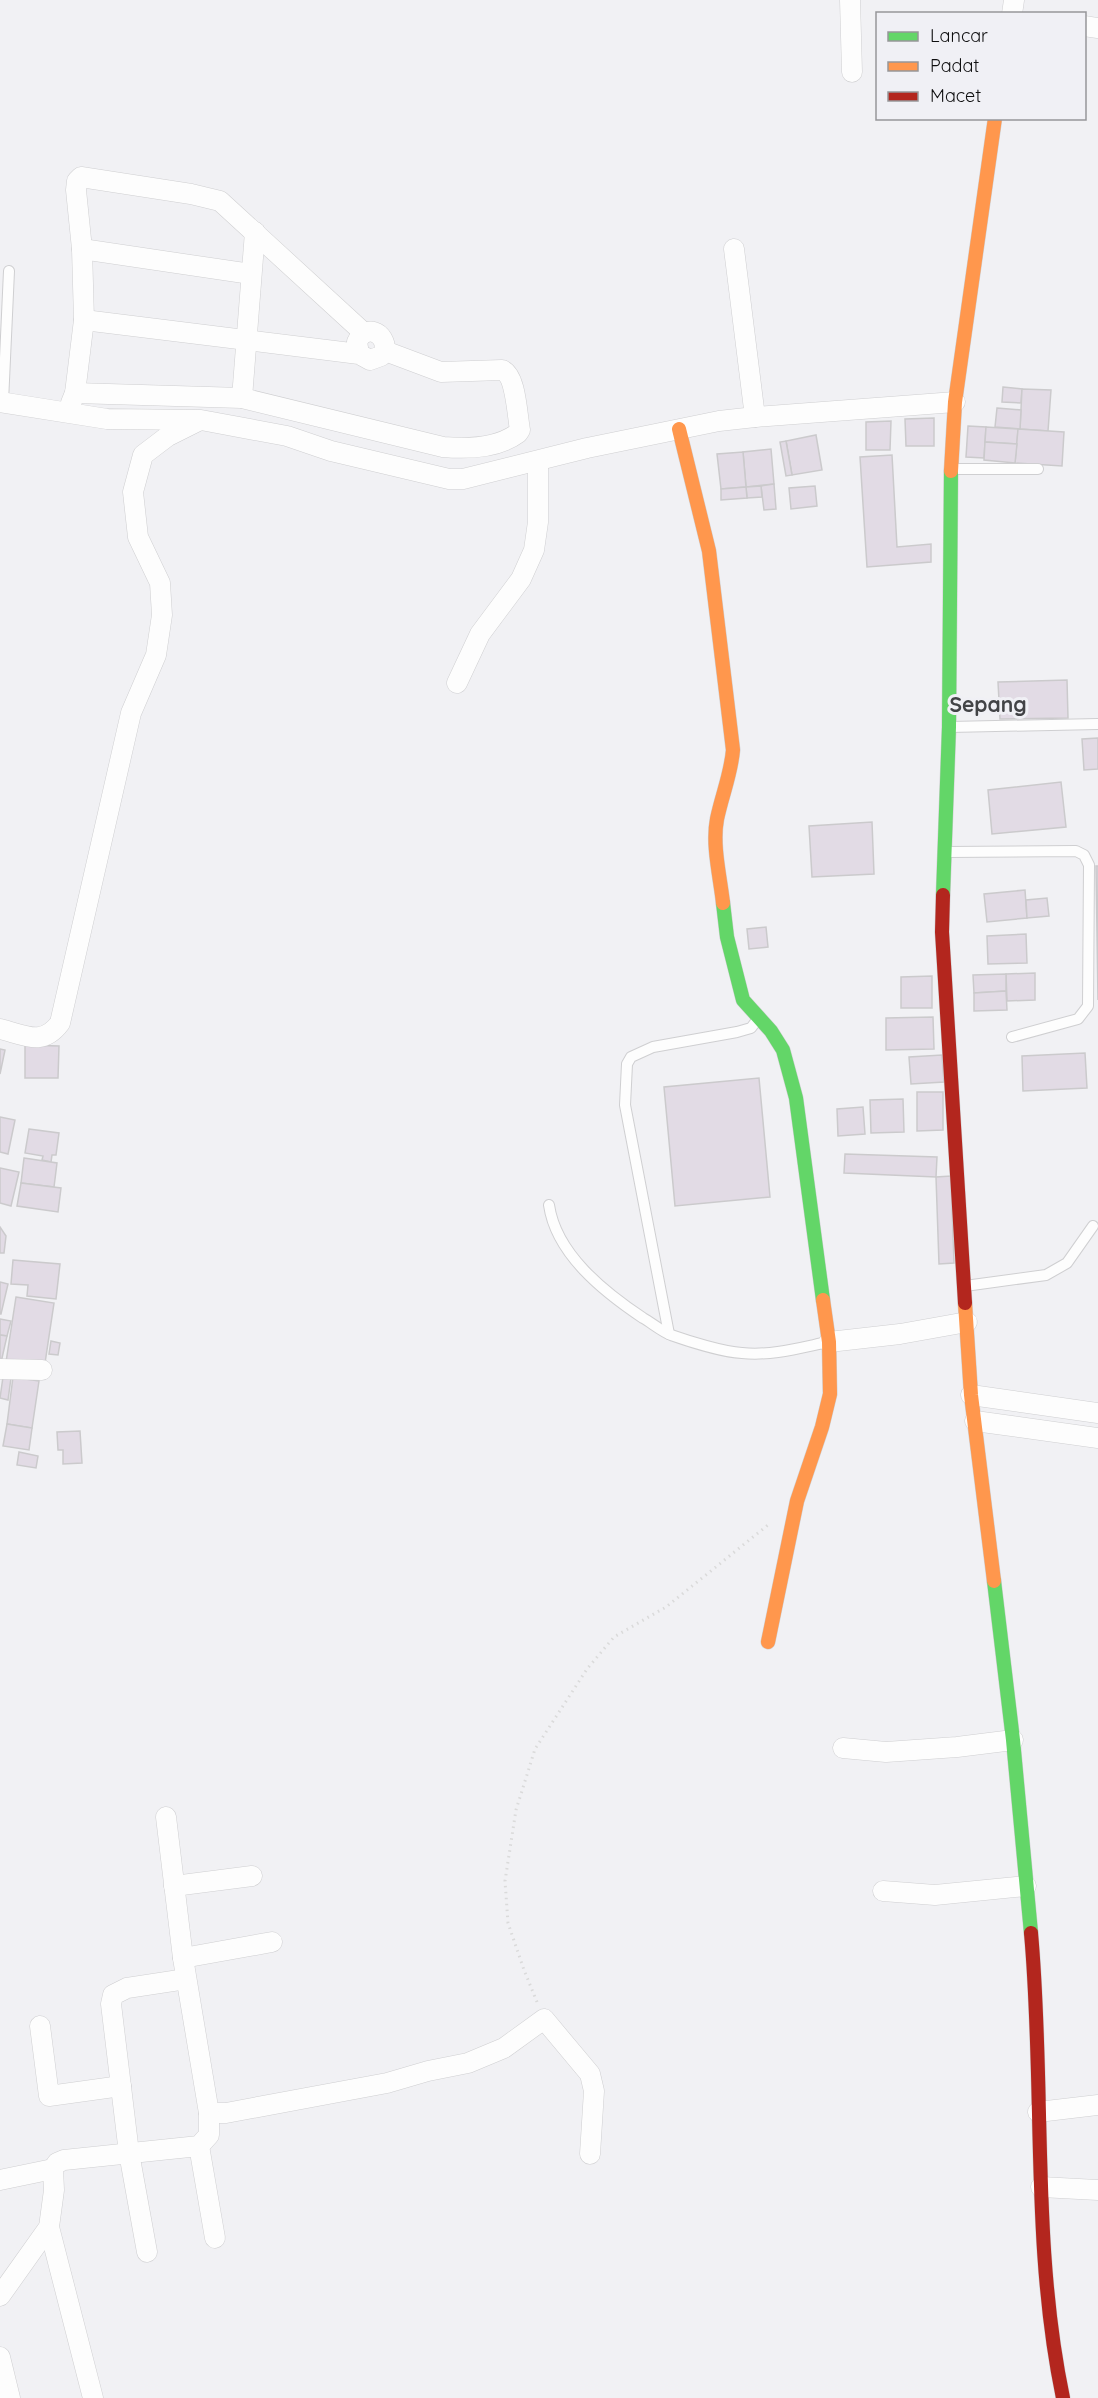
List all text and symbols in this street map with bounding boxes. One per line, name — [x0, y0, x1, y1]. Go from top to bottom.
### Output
legend — [876, 12, 1086, 120]
text: Lancar — [930, 24, 988, 47]
text: Padat — [930, 54, 979, 77]
text: Macet — [930, 84, 981, 107]
district label: Sepang — [949, 691, 1027, 717]

